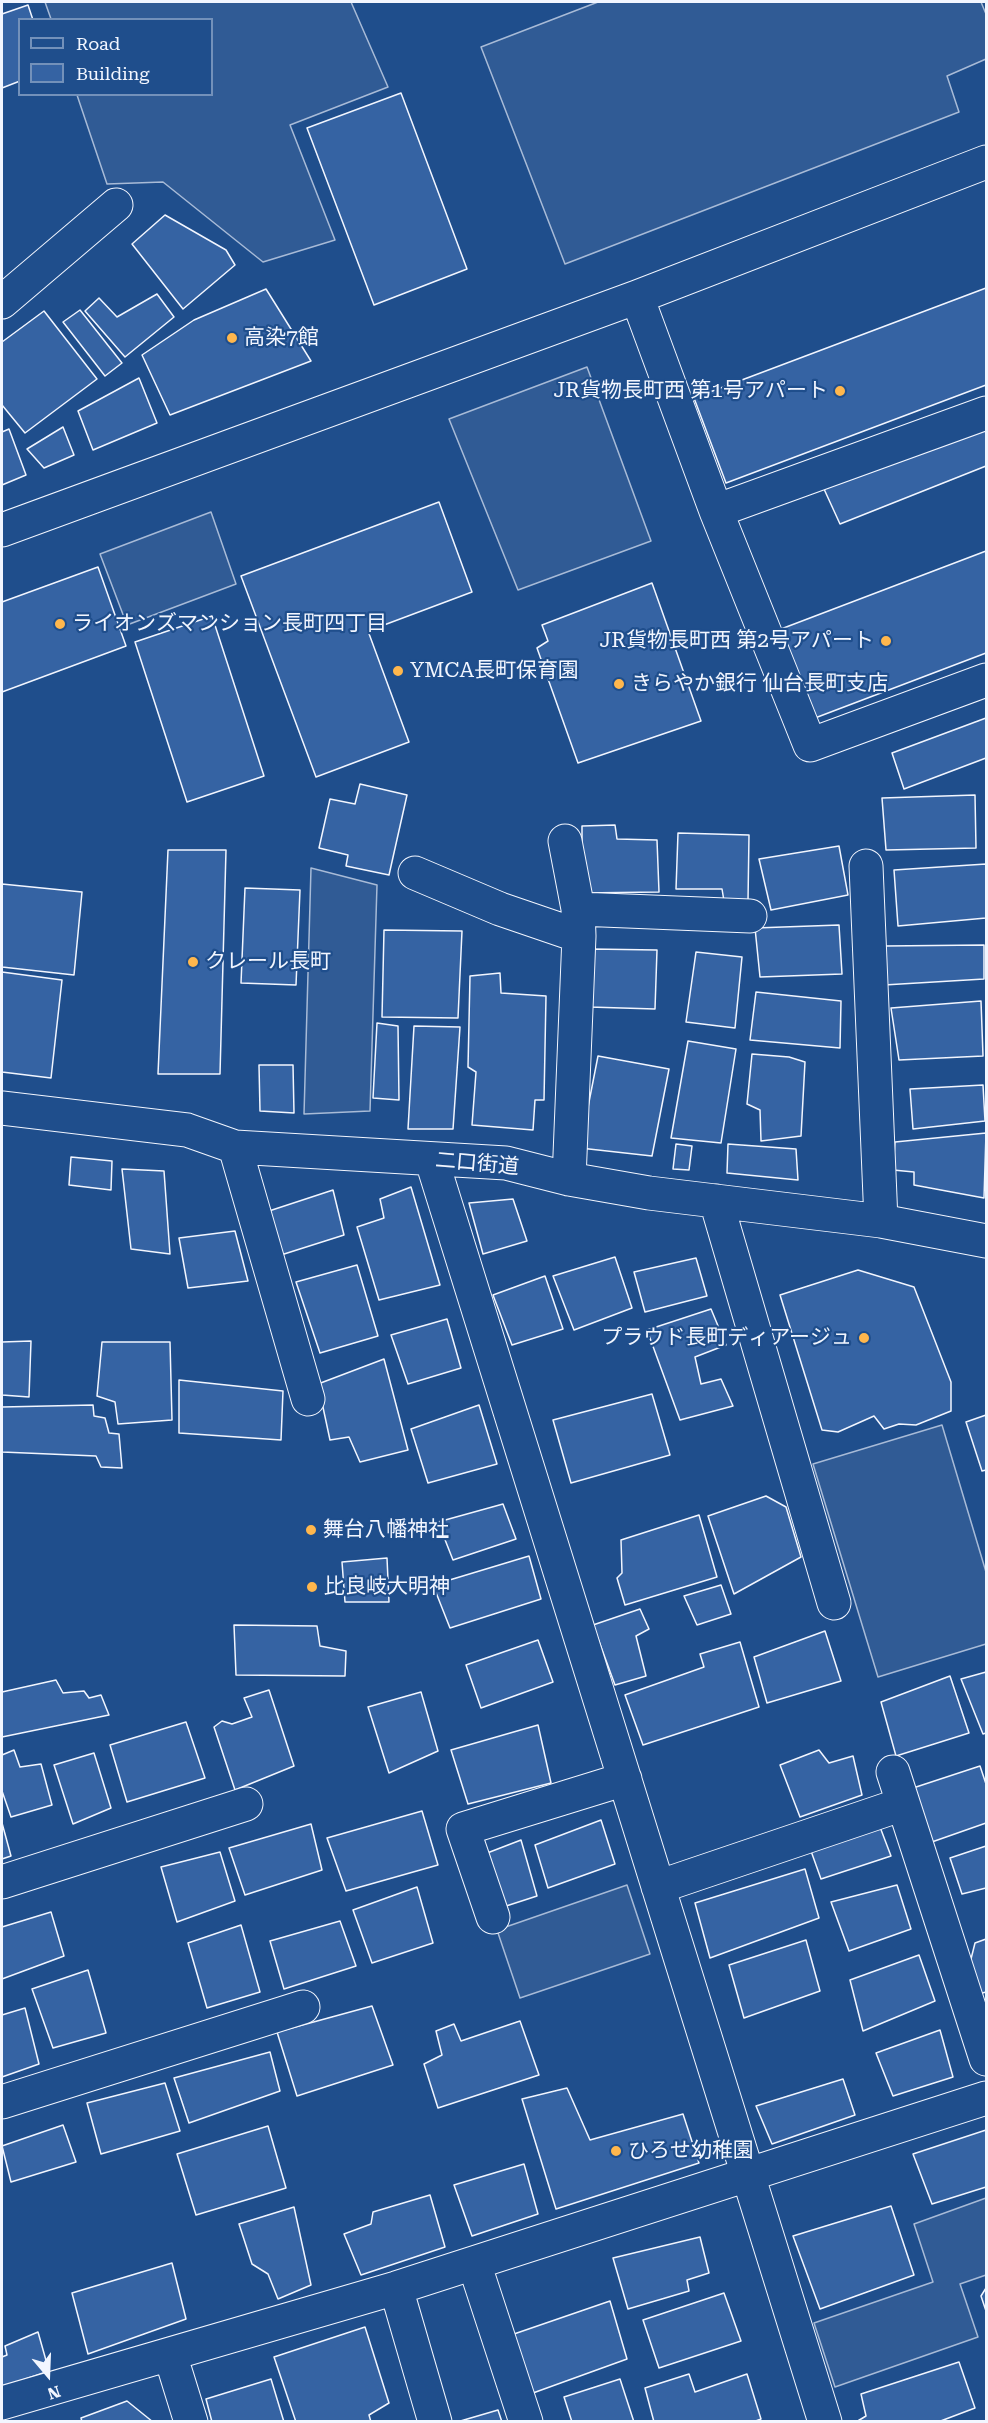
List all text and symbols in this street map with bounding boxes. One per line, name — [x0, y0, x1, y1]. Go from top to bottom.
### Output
legend — [18, 18, 213, 96]
text: Road — [76, 33, 120, 54]
text: Building — [76, 63, 150, 84]
place label: 高染7館 — [244, 325, 319, 351]
marker: 高染7館 — [225, 331, 239, 345]
place label: JR貨物長町西 第1号アパート — [553, 378, 828, 404]
marker: JR貨物長町西 第1号アパート — [833, 384, 847, 398]
place label: ライオンズマンション長町四丁目 — [72, 611, 387, 637]
marker: ライオンズマンション長町四丁目 — [53, 617, 67, 631]
place label: JR貨物長町西 第2号アパート — [599, 628, 874, 654]
marker: JR貨物長町西 第2号アパート — [879, 634, 893, 648]
place label: YMCA長町保育園 — [410, 658, 579, 684]
marker: YMCA長町保育園 — [391, 664, 405, 678]
place label: きらやか銀行 仙台長町支店 — [631, 671, 888, 697]
marker: きらやか銀行 仙台長町支店 — [612, 677, 626, 691]
place label: クレール長町 — [205, 949, 331, 975]
marker: クレール長町 — [186, 955, 200, 969]
street label: 二口街道 — [434, 1148, 520, 1180]
place label: プラウド長町ディアージュ — [601, 1325, 852, 1351]
marker: プラウド長町ディアージュ — [857, 1331, 871, 1345]
place label: 舞台八幡神社 — [323, 1517, 449, 1543]
marker: 舞台八幡神社 — [304, 1523, 318, 1537]
place label: 比良岐大明神 — [324, 1574, 450, 1600]
marker: 比良岐大明神 — [305, 1580, 319, 1594]
place label: ひろせ幼稚園 — [628, 2138, 754, 2164]
marker: ひろせ幼稚園 — [609, 2144, 623, 2158]
north arrow — [18, 2345, 78, 2405]
text: N — [45, 2382, 63, 2403]

